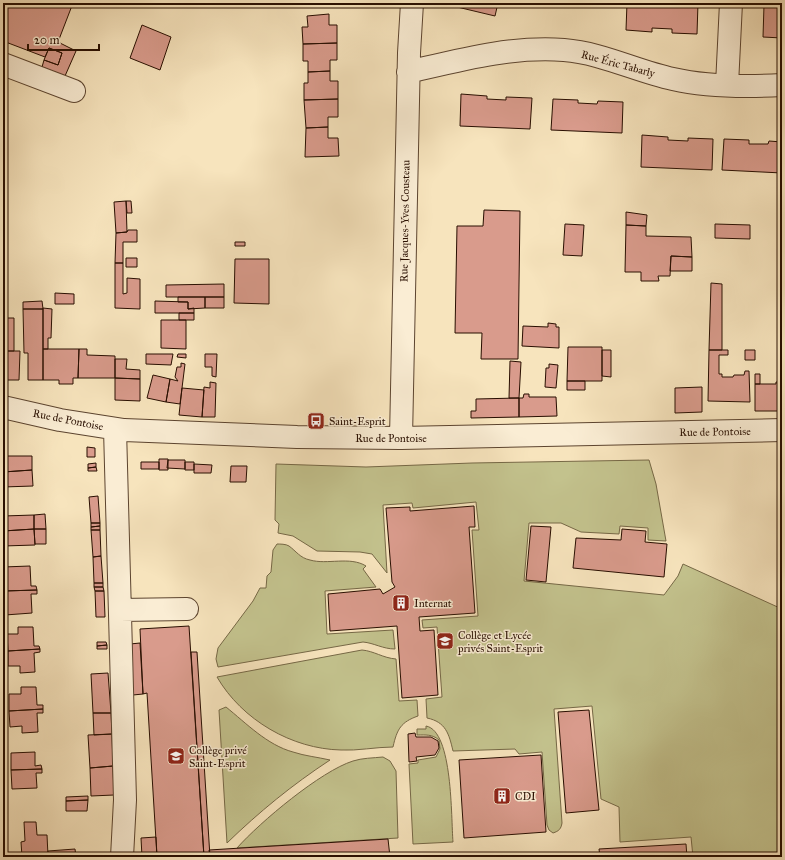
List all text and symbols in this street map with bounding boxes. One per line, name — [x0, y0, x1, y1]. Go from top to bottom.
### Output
scale bar — [28, 26, 99, 52]
text: 20 m — [34, 33, 60, 47]
street label: Rue Éric Tabarly — [580, 47, 657, 80]
street label: Rue Jacques-Yves Cousteau — [397, 160, 414, 282]
street label: Rue de Pontoise — [32, 407, 105, 433]
bus stop icon: Saint-Esprit — [306, 411, 326, 431]
place label: Saint-Esprit — [329, 415, 386, 428]
street label: Rue de Pontoise — [679, 425, 751, 439]
street label: Rue de Pontoise — [355, 432, 427, 445]
building icon: Internat — [391, 593, 411, 613]
place label: Internat — [414, 597, 452, 610]
place label: Collège et Lycée privés Saint-Esprit — [457, 629, 543, 655]
school or university icon: Collège et Lycée privés Saint-Esprit — [435, 631, 455, 651]
place label: Collège privé Saint-Esprit — [189, 744, 247, 770]
school or university icon: Collège privé Saint-Esprit — [166, 746, 186, 766]
building icon: CDI — [492, 786, 512, 806]
place label: CDI — [515, 790, 536, 803]

